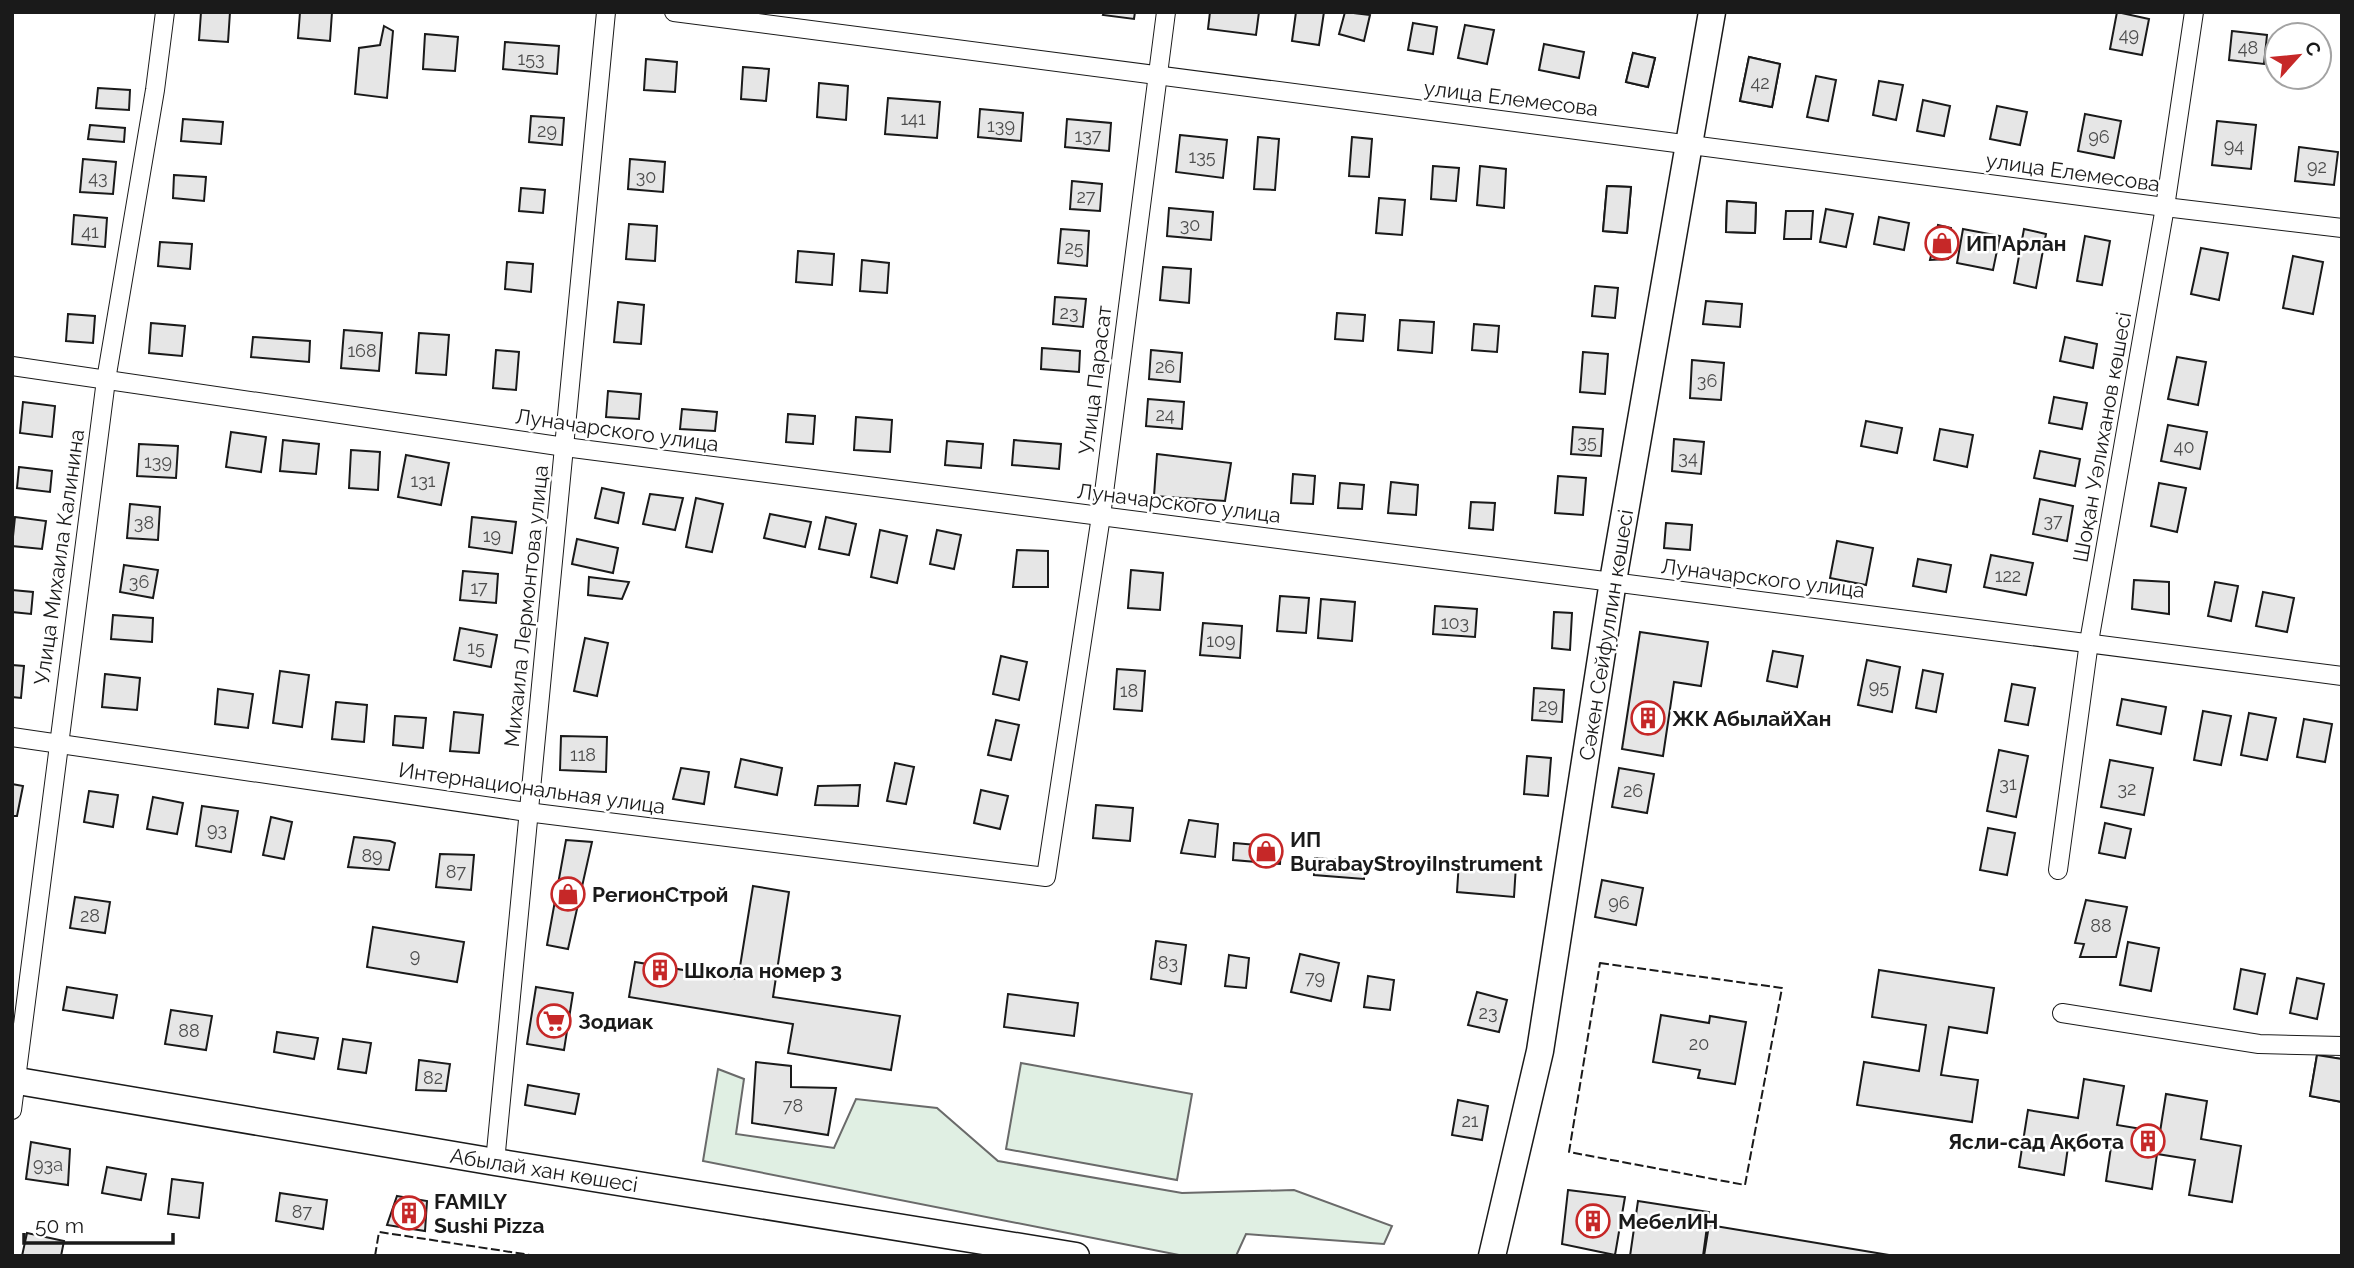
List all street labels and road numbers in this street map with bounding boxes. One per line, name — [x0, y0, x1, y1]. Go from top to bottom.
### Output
street label: улица Елемесова — [1422, 75, 1600, 121]
street label: улица Елемесова — [1984, 147, 2162, 197]
street label: Улица Парасат — [1073, 304, 1117, 456]
street label: Шоқан Уәлиханов көшесі — [2068, 310, 2136, 564]
street label: Луначарского улица — [514, 403, 720, 457]
street label: Улица Михаила Калинина — [29, 428, 89, 686]
street label: Михаила Лермонтова улица — [499, 464, 553, 748]
street label: Луначарского улица — [1076, 478, 1282, 528]
street label: Сәкен Сейфуллин көшесі — [1574, 508, 1638, 762]
street label: Луначарского улица — [1660, 553, 1866, 603]
street label: Интернациональная улица — [397, 757, 667, 819]
street label: Абылай хан көшесі — [448, 1143, 640, 1197]

